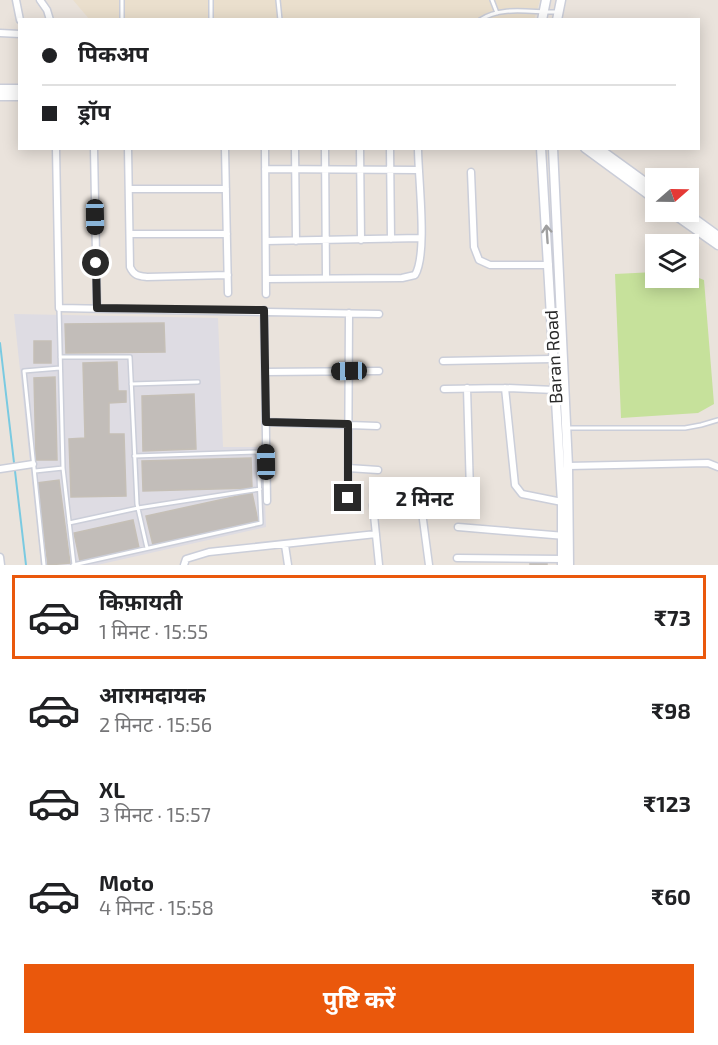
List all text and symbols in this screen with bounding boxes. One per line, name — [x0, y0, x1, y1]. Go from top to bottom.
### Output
text: पिकअप — [78, 40, 149, 66]
text: ड्रॉप — [78, 98, 111, 124]
north arrow — [645, 168, 699, 222]
map controls — [645, 168, 699, 288]
car — [86, 199, 104, 235]
one-way arrow — [541, 224, 552, 244]
button: layers — [645, 234, 699, 288]
route start — [82, 249, 109, 276]
street label: Baran Road — [540, 309, 566, 405]
car — [331, 362, 367, 380]
car — [257, 444, 275, 480]
callout: 2 मिनट — [369, 477, 480, 519]
route end — [334, 484, 361, 511]
text: 2 मिनट — [396, 486, 453, 510]
text: किफ़ायती — [99, 588, 183, 614]
icon: car — [27, 590, 81, 644]
text: ₹73 — [654, 604, 691, 630]
text: 1 मिनट · 15:55 — [99, 619, 208, 643]
text: आरामदायक — [99, 681, 206, 707]
icon: car — [27, 683, 81, 737]
text: ₹98 — [651, 697, 691, 723]
text: 2 मिनट · 15:56 — [99, 712, 212, 736]
icon: car — [27, 776, 81, 830]
text: XL — [99, 776, 125, 802]
text: ₹123 — [643, 790, 691, 816]
text: 3 मिनट · 15:57 — [99, 802, 211, 826]
icon: car — [27, 869, 81, 923]
text: Moto — [99, 869, 154, 895]
text: ₹60 — [651, 883, 691, 909]
text: 4 मिनट · 15:58 — [99, 895, 214, 919]
button: पुष्टि करें — [24, 964, 694, 1033]

